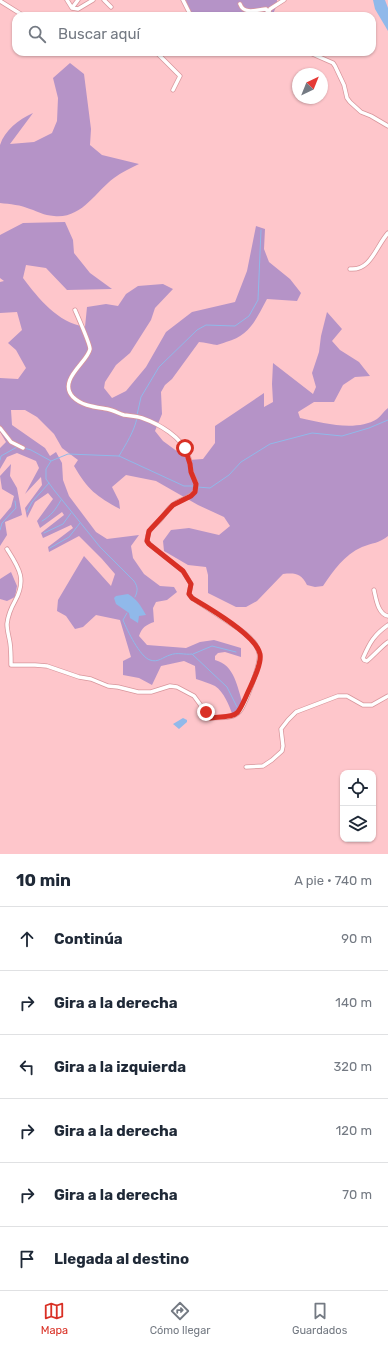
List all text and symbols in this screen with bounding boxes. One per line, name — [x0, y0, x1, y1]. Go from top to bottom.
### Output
search box — [12, 12, 376, 56]
icon: search — [26, 23, 48, 45]
text: Buscar aquí — [58, 25, 140, 43]
north arrow — [292, 68, 328, 104]
route start — [176, 439, 194, 457]
route end — [197, 703, 215, 721]
map controls — [340, 770, 376, 842]
button: locate — [340, 770, 376, 806]
button: layers — [340, 806, 376, 842]
text: 10 min — [16, 870, 71, 890]
text: A pie · 740 m — [294, 873, 372, 888]
icon: ahead — [16, 928, 38, 950]
text: Continúa — [54, 930, 123, 948]
text: 90 m — [341, 931, 372, 946]
icon: right — [16, 992, 38, 1014]
text: Gira a la derecha — [54, 994, 178, 1012]
text: 140 m — [335, 995, 372, 1010]
icon: left — [16, 1056, 38, 1078]
text: Gira a la izquierda — [54, 1058, 186, 1076]
text: 320 m — [334, 1059, 372, 1074]
icon: right — [16, 1120, 38, 1142]
text: Gira a la derecha — [54, 1122, 178, 1140]
text: 120 m — [336, 1123, 372, 1138]
icon: right — [16, 1184, 38, 1206]
text: Gira a la derecha — [54, 1186, 178, 1204]
text: 70 m — [342, 1187, 372, 1202]
icon: arrive — [16, 1248, 38, 1270]
text: Llegada al destino — [54, 1250, 189, 1268]
tab: Mapa — [41, 1300, 68, 1337]
tab: Cómo llegar — [150, 1300, 210, 1337]
tab: Guardados — [292, 1300, 347, 1337]

